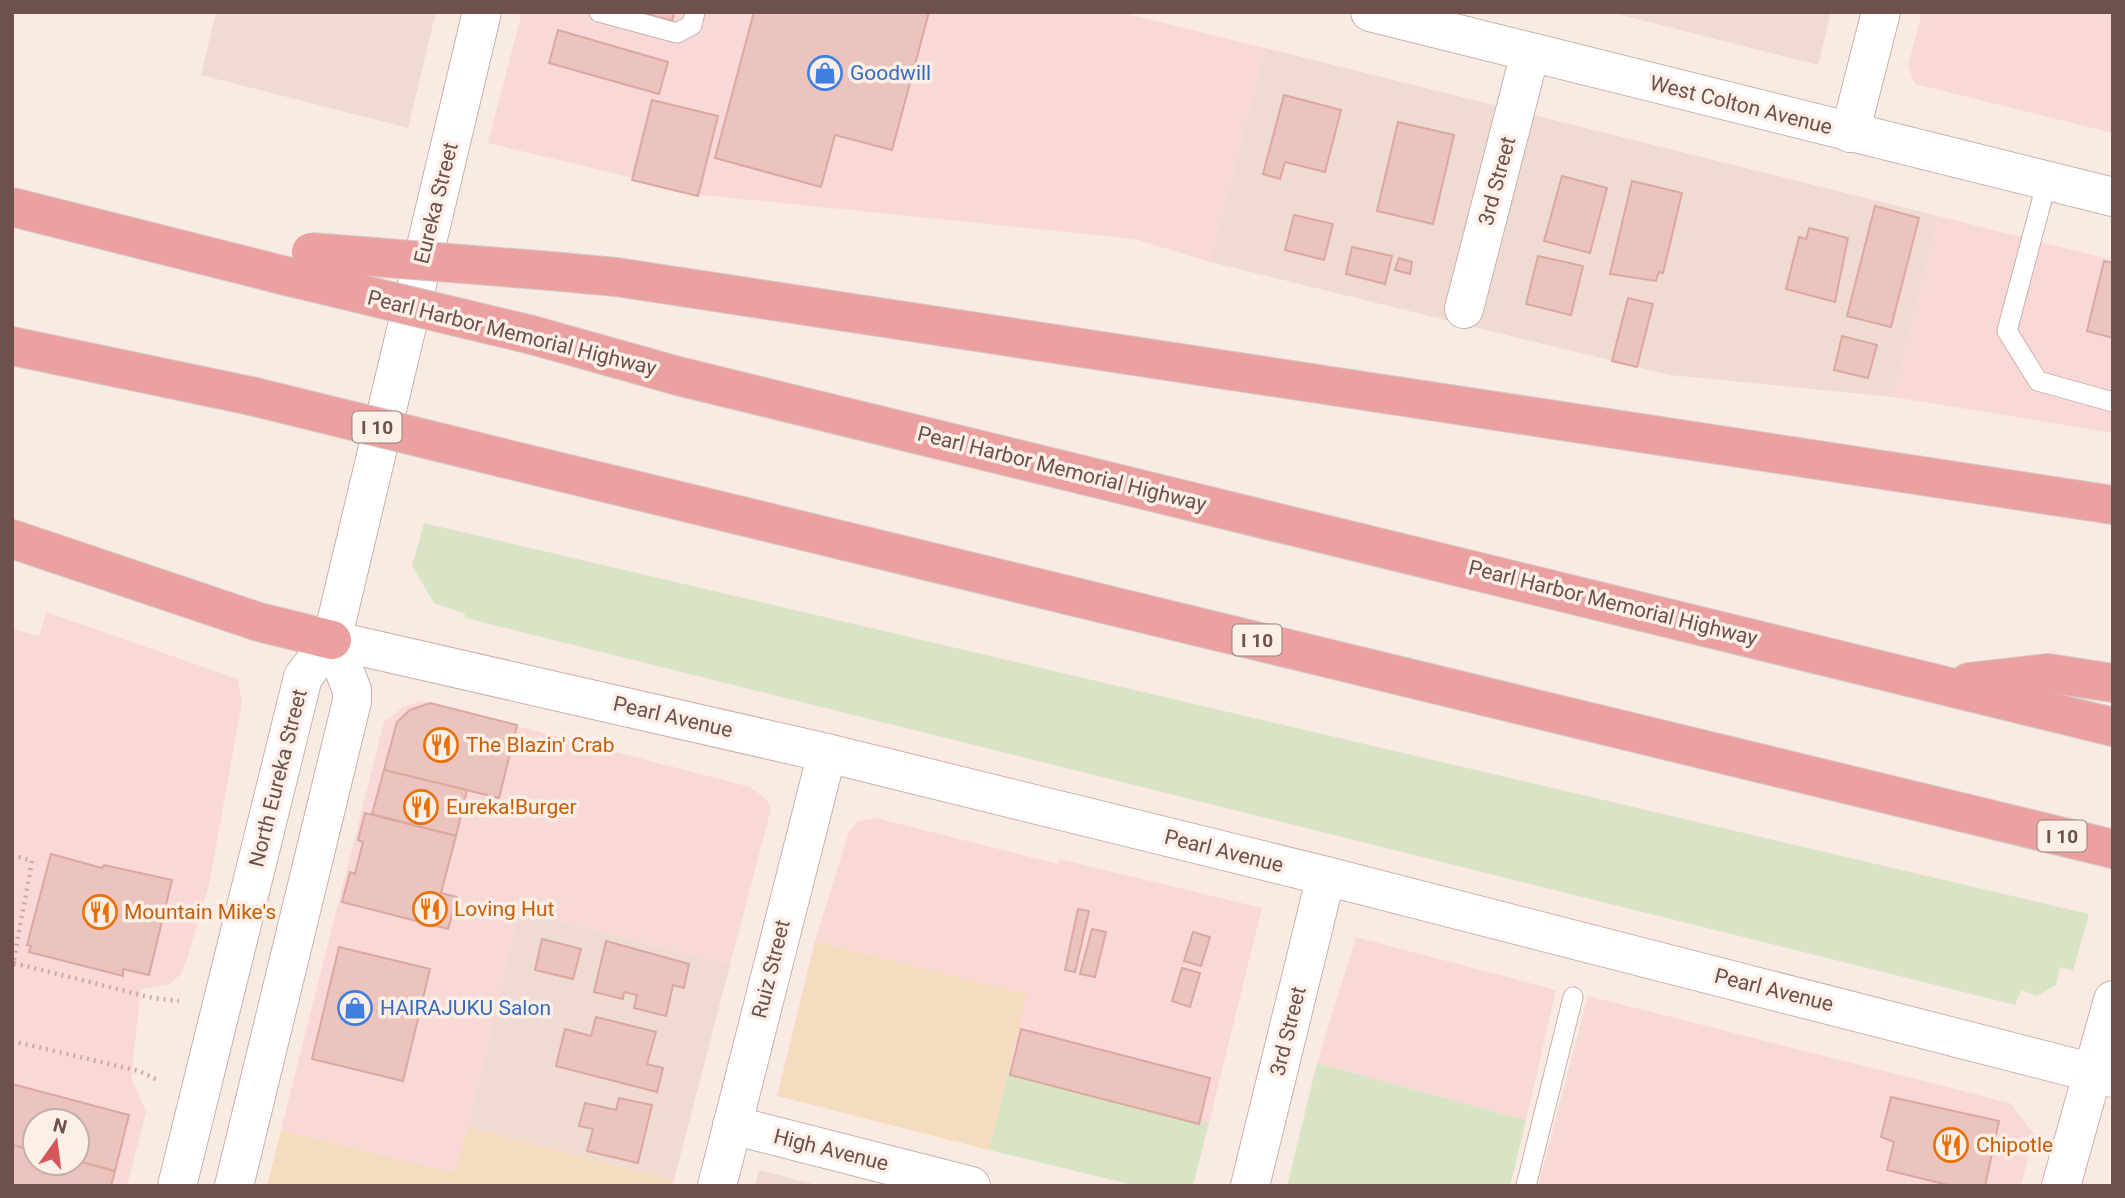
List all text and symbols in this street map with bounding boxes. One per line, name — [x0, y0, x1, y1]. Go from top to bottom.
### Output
shop icon: Goodwill — [806, 54, 844, 92]
place label: Goodwill — [850, 61, 931, 85]
street label: West Colton Avenue — [1647, 71, 1835, 139]
street label: 3rd Street — [1474, 134, 1520, 228]
street label: Eureka Street — [409, 140, 463, 266]
street label: Pearl Harbor Memorial Highway — [365, 285, 659, 381]
road number: I 10 — [352, 412, 402, 442]
street label: Pearl Harbor Memorial Highway — [915, 421, 1209, 517]
street label: Pearl Harbor Memorial Highway — [1466, 555, 1760, 651]
road number: I 10 — [1232, 624, 1282, 656]
street label: North Eureka Street — [244, 687, 312, 869]
street label: Pearl Avenue — [611, 692, 735, 742]
restaurant icon: The Blazin' Crab — [422, 726, 460, 764]
place label: The Blazin' Crab — [466, 733, 615, 757]
restaurant icon: Eureka!Burger — [402, 788, 440, 826]
place label: Eureka!Burger — [446, 795, 577, 819]
road number: I 10 — [2038, 820, 2086, 852]
street label: Pearl Avenue — [1162, 825, 1286, 877]
restaurant icon: Loving Hut — [411, 890, 449, 928]
restaurant icon: Mountain Mike's — [81, 893, 119, 931]
place label: Loving Hut — [454, 897, 555, 921]
place label: Mountain Mike's — [124, 900, 276, 924]
street label: Ruiz Street — [747, 917, 795, 1021]
street label: Pearl Avenue — [1712, 964, 1836, 1016]
street label: 3rd Street — [1265, 984, 1311, 1078]
shop icon: HAIRAJUKU Salon — [336, 989, 374, 1027]
place label: HAIRAJUKU Salon — [380, 996, 551, 1020]
north arrow — [21, 1107, 91, 1177]
text: N — [51, 1113, 69, 1139]
street label: High Avenue — [771, 1124, 891, 1176]
restaurant icon: Chipotle — [1932, 1126, 1970, 1164]
place label: Chipotle — [1976, 1133, 2053, 1157]

